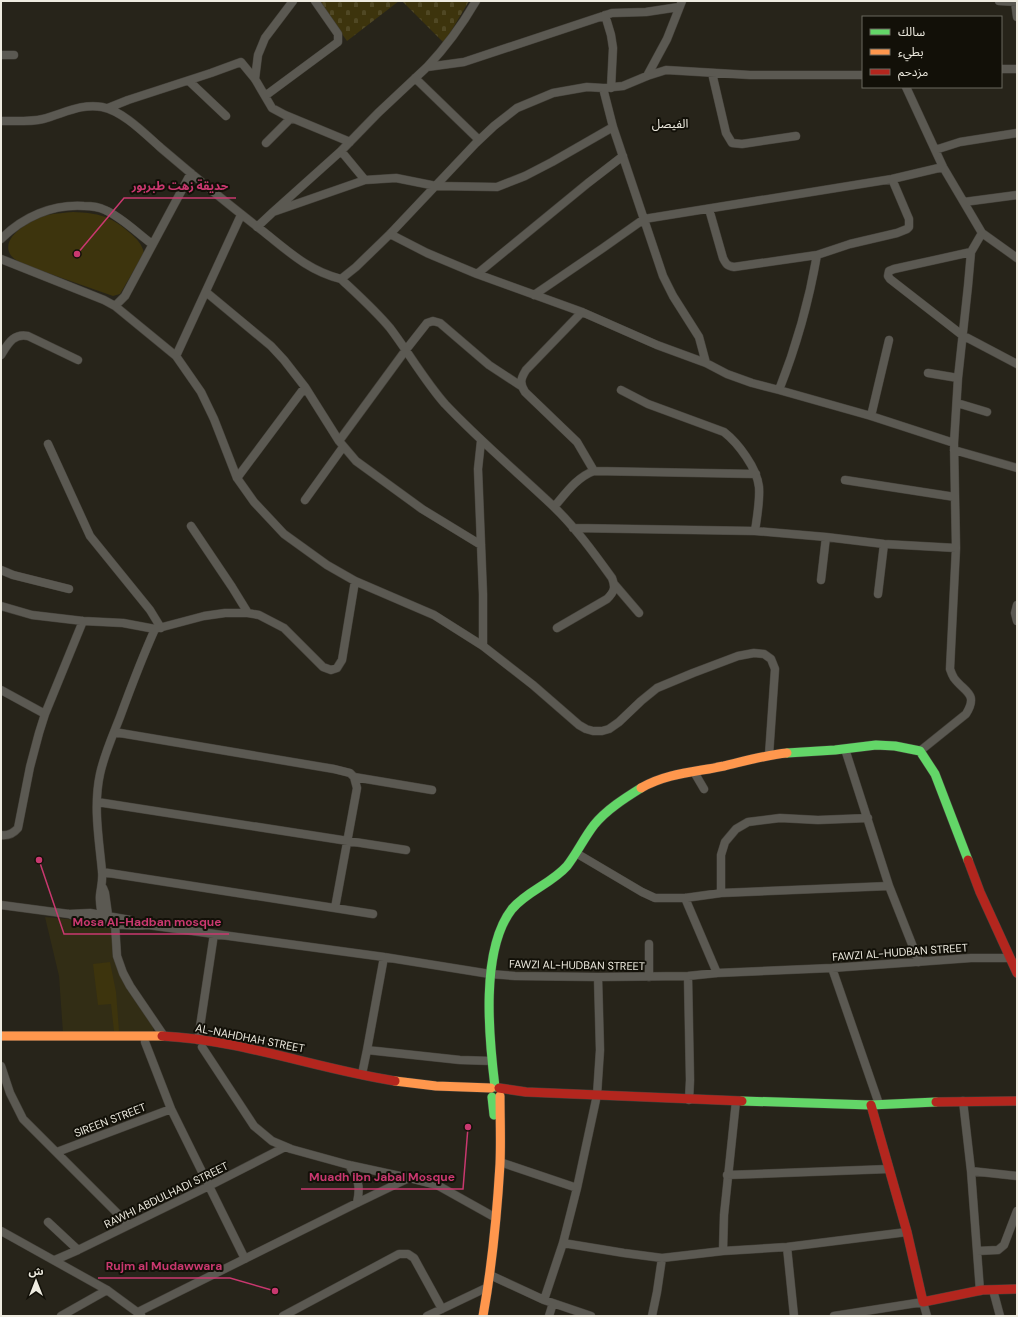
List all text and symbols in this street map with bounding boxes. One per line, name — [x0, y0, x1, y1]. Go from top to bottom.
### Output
legend — [862, 16, 1002, 88]
text: سالك — [898, 24, 925, 40]
text: بطيء — [898, 44, 924, 62]
text: مزدحم — [898, 64, 928, 81]
district label: الفيصل — [652, 116, 688, 132]
callout: حديقة زهت طبربور — [124, 174, 236, 198]
text: حديقة زهت طبربور — [131, 178, 229, 194]
callout: Mosa Al-Hadban mosque — [64, 910, 229, 934]
text: Mosa Al-Hadban mosque — [73, 914, 221, 930]
street label: FAWZI AL-HUDBAN STREET — [832, 940, 968, 964]
street label: FAWZI AL-HUDBAN STREET — [509, 957, 645, 973]
street label: AL-NAHDHAH STREET — [194, 1021, 306, 1055]
street label: SIREEN STREET — [72, 1100, 148, 1140]
street label: RAWHI ABDULHADI STREET — [102, 1159, 230, 1231]
callout: Muadh ibn Jabal Mosque — [301, 1165, 463, 1189]
text: Muadh ibn Jabal Mosque — [309, 1169, 455, 1185]
callout: Rujm al Mudawwara — [98, 1254, 230, 1278]
text: Rujm al Mudawwara — [106, 1258, 222, 1274]
north arrow — [16, 1261, 56, 1301]
text: ش — [28, 1264, 44, 1278]

